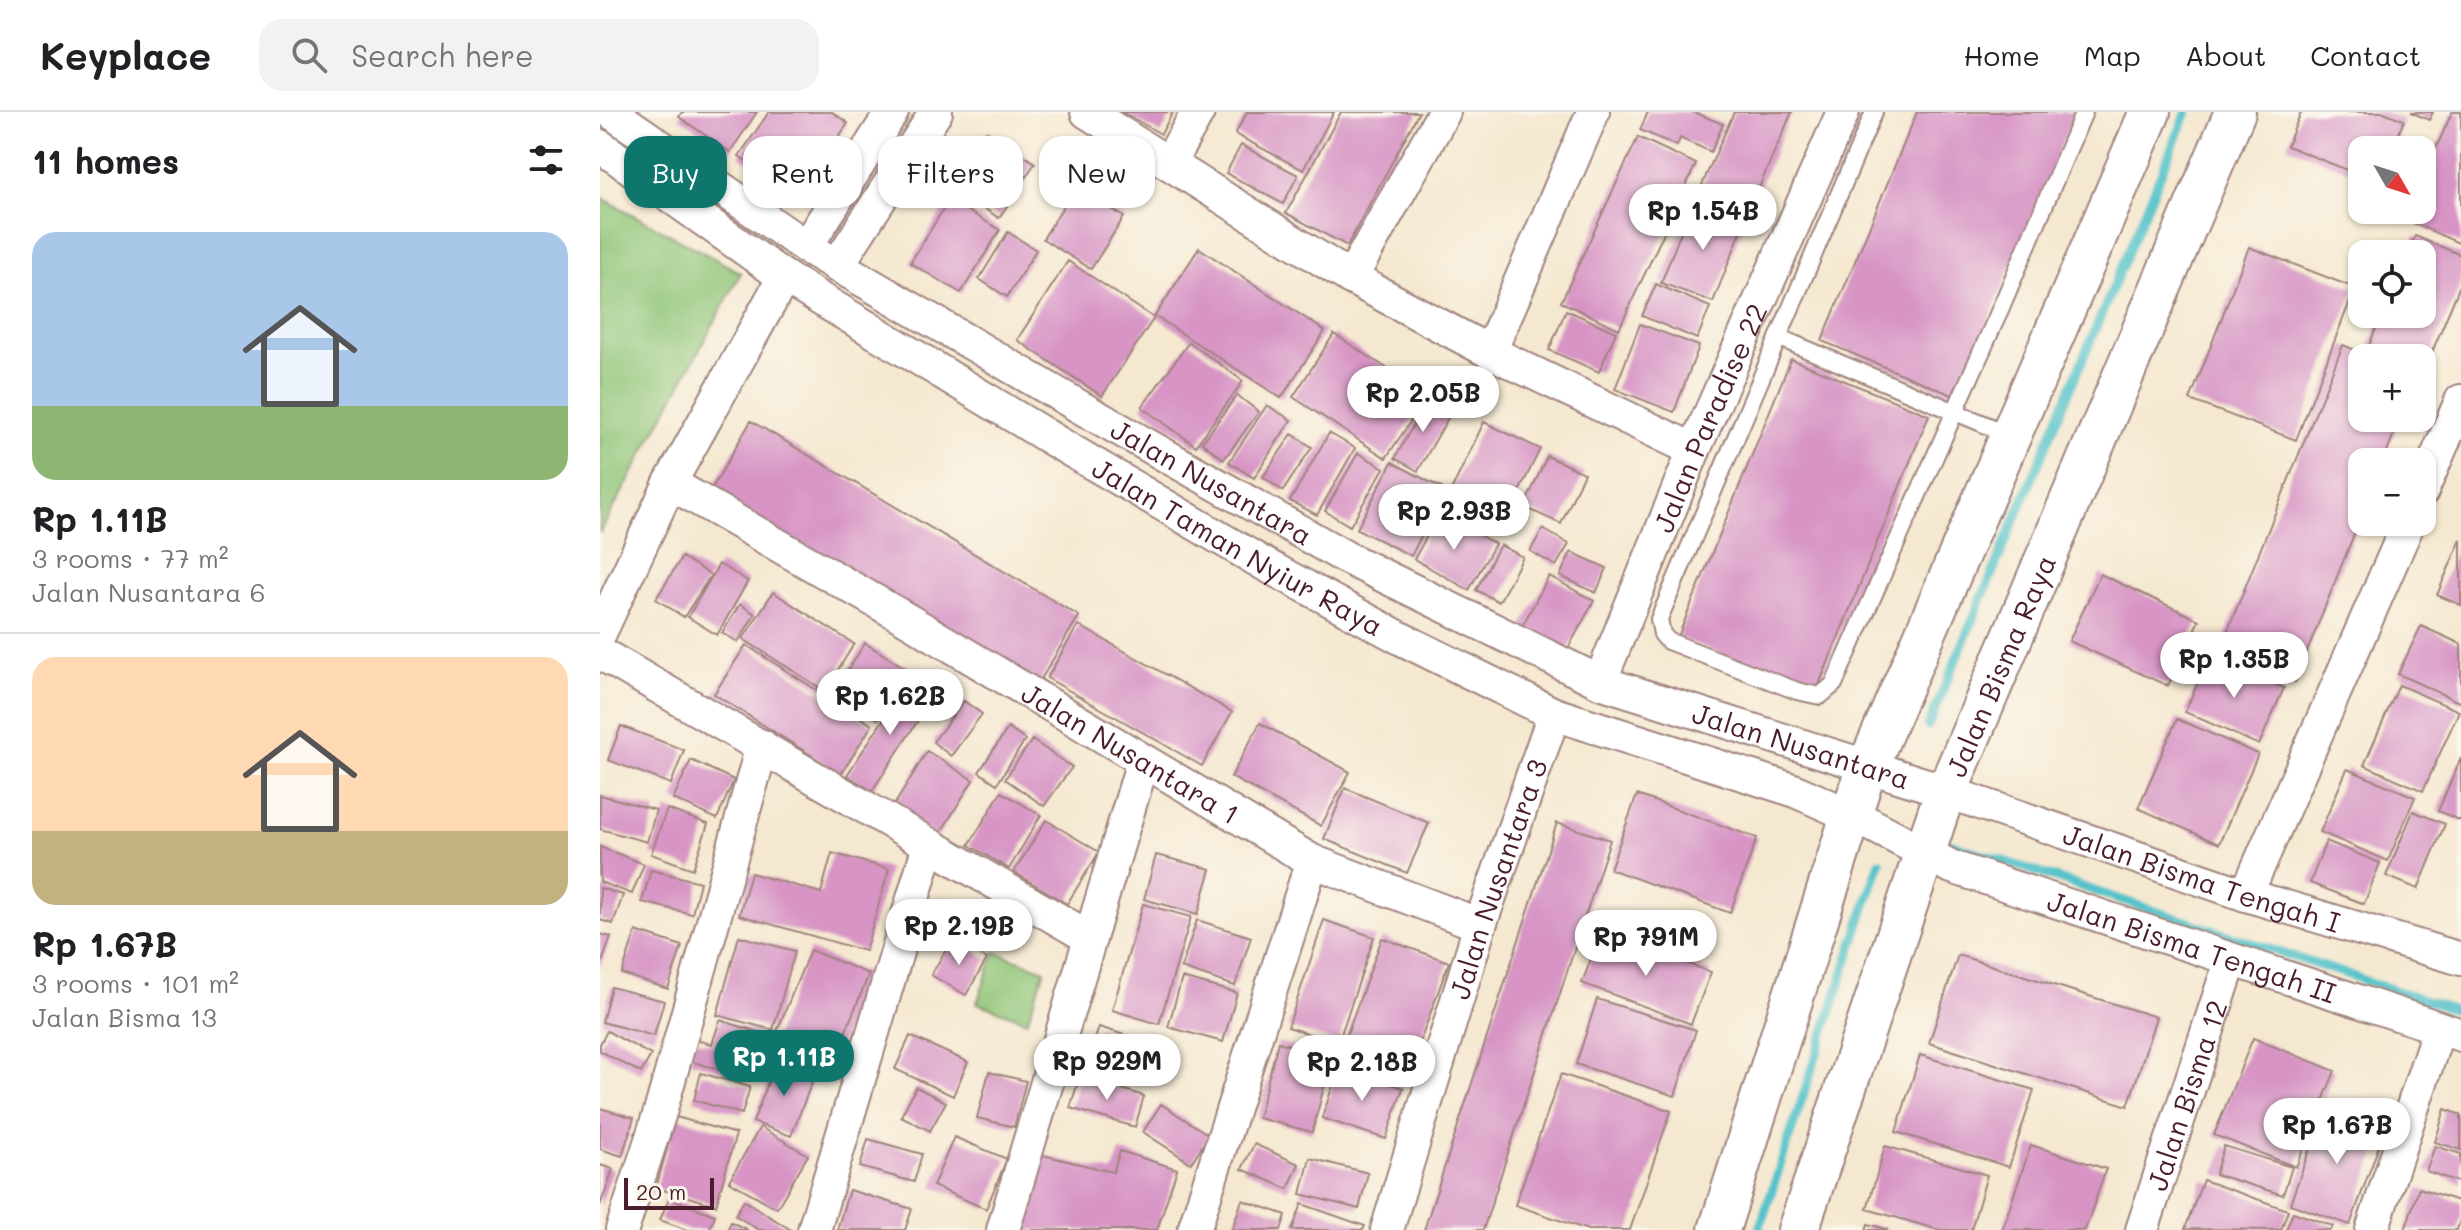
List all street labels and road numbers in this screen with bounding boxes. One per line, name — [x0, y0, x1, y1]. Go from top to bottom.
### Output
street label: Jalan Paradise 22 — [1645, 298, 1774, 537]
street label: Jalan Nusantara — [1105, 410, 1319, 553]
street label: Jalan Taman Nyiur Raya — [1086, 449, 1390, 643]
street label: Jalan Bisma Raya — [1937, 549, 2063, 782]
street label: Jalan Nusantara 1 — [1015, 674, 1246, 832]
street label: Jalan Nusantara — [1688, 694, 1914, 797]
street label: Jalan Nusantara 3 — [1441, 754, 1555, 1003]
street label: Jalan Bisma Tengah I — [2059, 815, 2345, 940]
street label: Jalan Bisma Tengah II — [2043, 882, 2341, 1011]
street label: Jalan Bisma 12 — [2138, 995, 2235, 1195]

